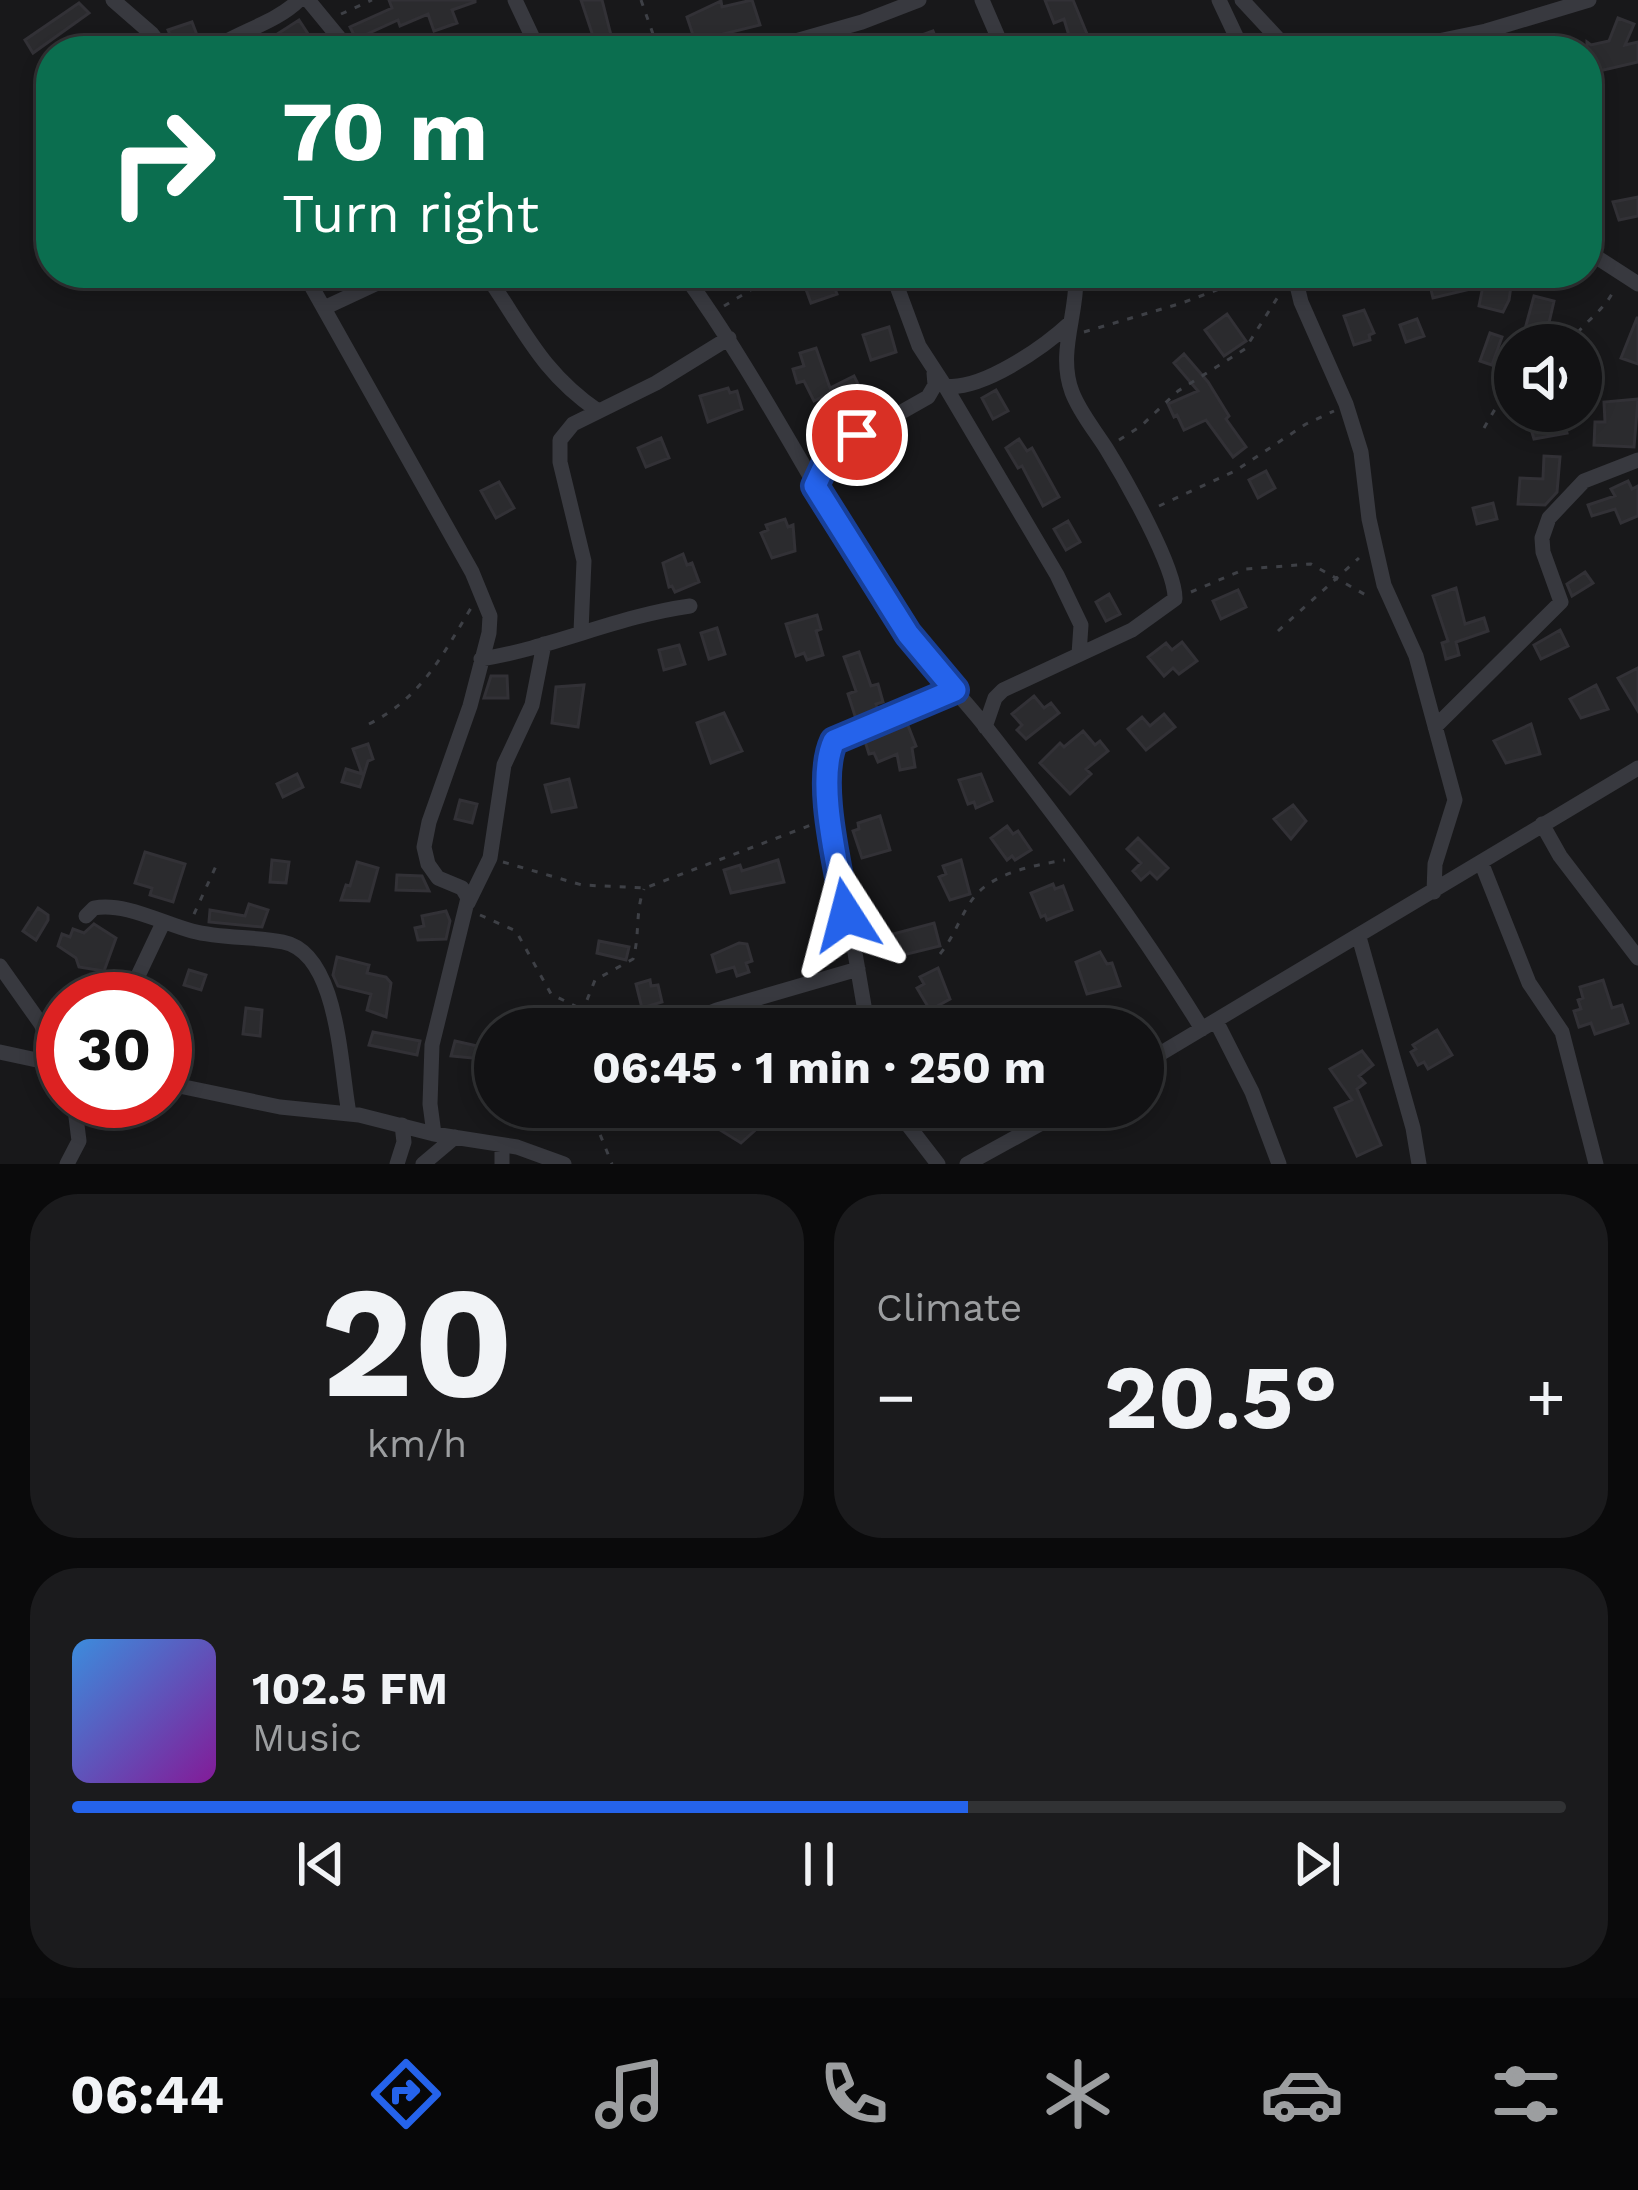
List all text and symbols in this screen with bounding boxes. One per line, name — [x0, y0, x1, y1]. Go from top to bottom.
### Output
text: 70 m — [282, 82, 488, 180]
icon: right — [84, 84, 240, 240]
text: Turn right — [282, 182, 539, 245]
map controls — [1494, 324, 1602, 432]
button: sound — [1494, 324, 1602, 432]
pin — [806, 384, 908, 486]
icon: arrive — [824, 402, 890, 468]
position arrow — [783, 852, 909, 978]
speed limit sign: 30 — [36, 972, 192, 1128]
text: 06:45 · 1 min · 250 m — [592, 1041, 1046, 1094]
text: 20 — [320, 1251, 514, 1434]
text: Climate — [876, 1285, 1022, 1330]
text: 20.5° — [1104, 1344, 1338, 1450]
text: − — [876, 1359, 916, 1436]
text: + — [1526, 1359, 1566, 1436]
text: km/h — [367, 1421, 467, 1466]
text: 102.5 FM — [252, 1662, 448, 1715]
text: Music — [252, 1715, 362, 1760]
icon: previous — [288, 1831, 354, 1897]
icon: pause — [786, 1831, 852, 1897]
icon: next — [1284, 1831, 1350, 1897]
icon: directions — [364, 2052, 448, 2136]
icon: music — [588, 2052, 672, 2136]
icon: phone — [812, 2052, 896, 2136]
icon: climate — [1036, 2052, 1120, 2136]
icon: car — [1260, 2052, 1344, 2136]
icon: filters — [1484, 2052, 1568, 2136]
text: 06:44 — [70, 2063, 224, 2126]

